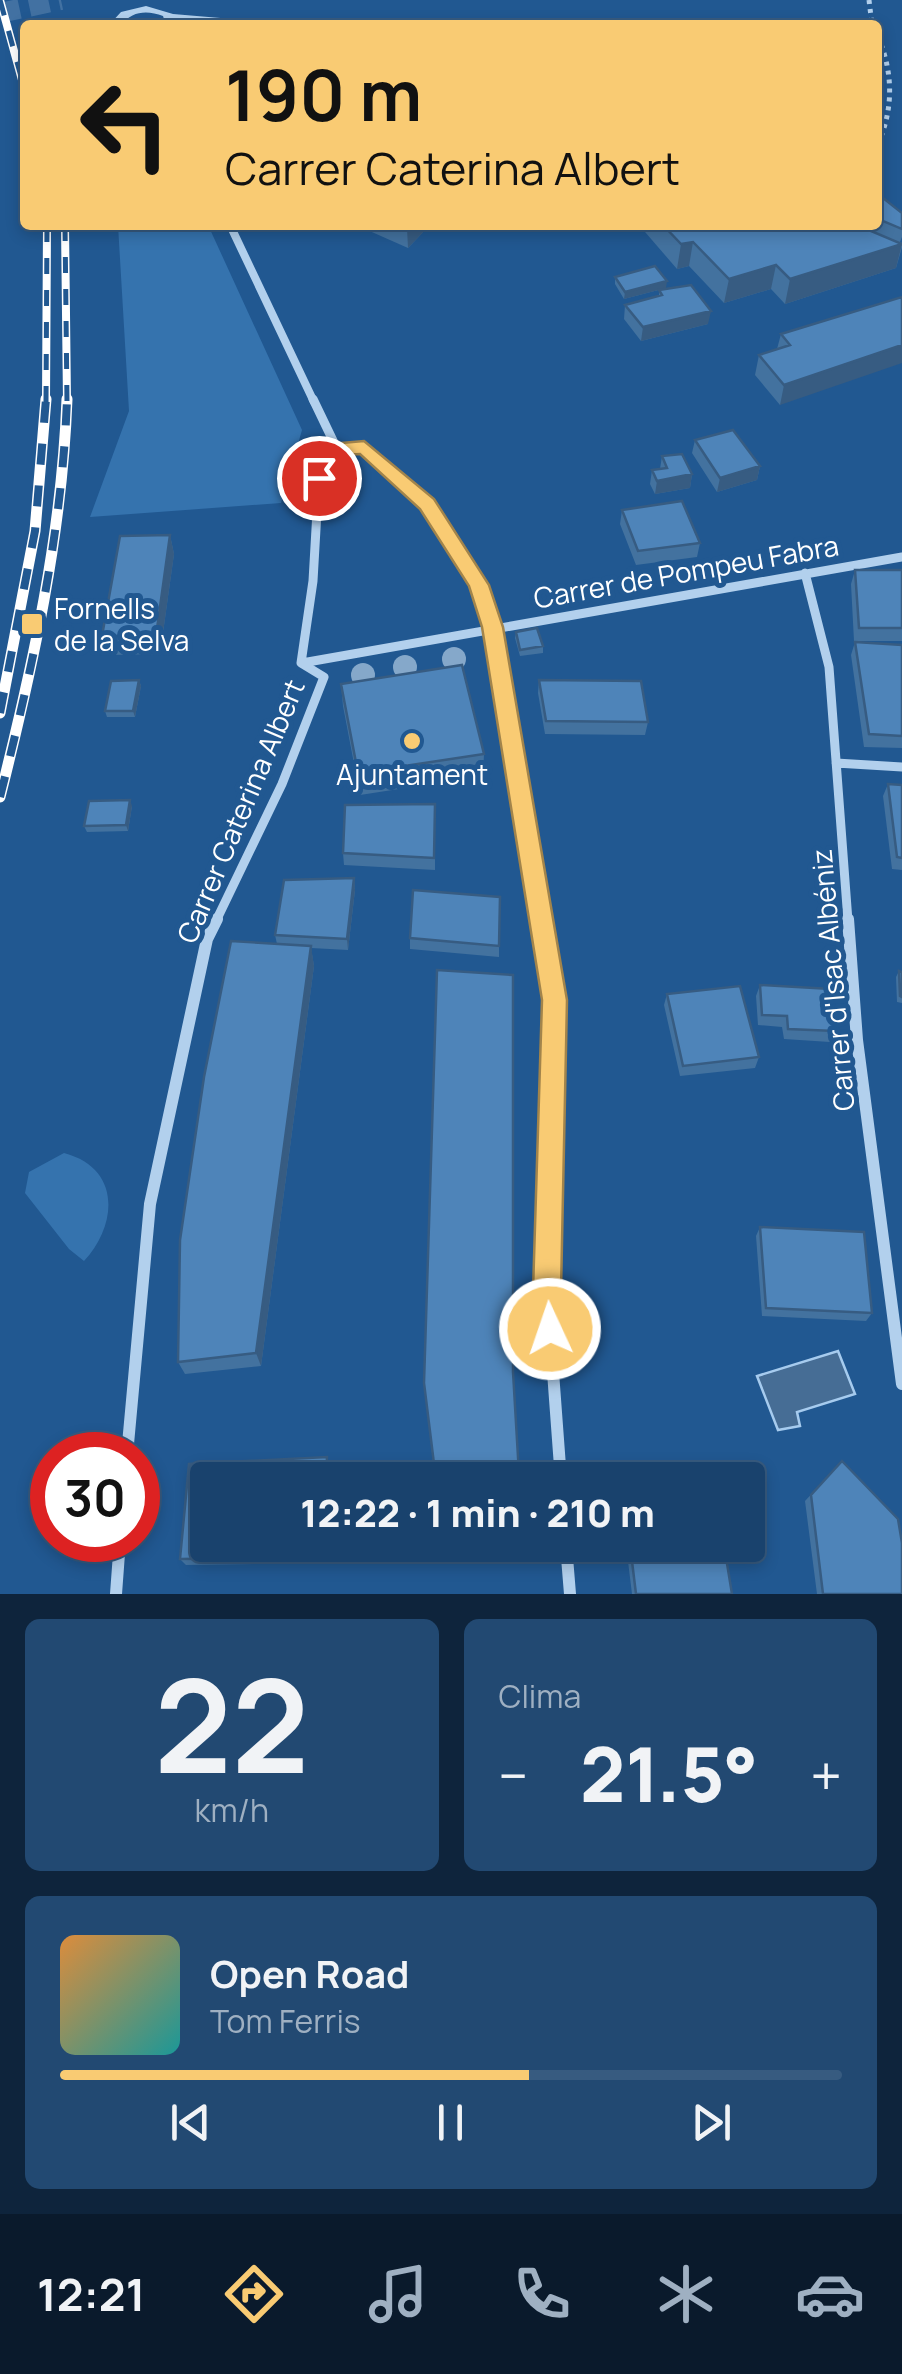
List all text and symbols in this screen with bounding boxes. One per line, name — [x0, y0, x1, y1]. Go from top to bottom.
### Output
text: 190 m — [225, 46, 422, 142]
icon: left — [60, 60, 190, 190]
text: Carrer Caterina Albert — [225, 137, 680, 199]
pin — [277, 436, 362, 521]
icon: arrive — [292, 451, 347, 506]
street label: Carrer de Pompeu Fabra — [530, 525, 842, 617]
place label: Fornells de la Selva — [54, 589, 189, 659]
marker: Fornells de la Selva — [19, 611, 45, 637]
street label: Carrer Caterina Albert — [167, 673, 313, 949]
marker: Ajuntament — [401, 730, 423, 752]
place label: Ajuntament — [336, 755, 488, 793]
street label: Carrer d'Isac Albéniz — [802, 847, 862, 1113]
position arrow — [498, 1277, 602, 1381]
speed limit sign: 30 — [30, 1432, 160, 1562]
text: 12:22 · 1 min · 210 m — [300, 1486, 655, 1538]
text: 22 — [154, 1634, 309, 1812]
text: Clima — [499, 1674, 581, 1718]
text: 21.5° — [580, 1722, 758, 1825]
text: − — [499, 1737, 528, 1813]
text: + — [810, 1737, 842, 1813]
text: km/h — [195, 1788, 269, 1832]
text: Open Road — [210, 1947, 409, 1999]
text: Tom Ferris — [210, 1999, 361, 2043]
icon: previous — [163, 2095, 218, 2150]
icon: pause — [423, 2095, 478, 2150]
icon: next — [684, 2095, 739, 2150]
icon: directions — [219, 2259, 289, 2329]
icon: music — [363, 2259, 433, 2329]
icon: phone — [507, 2259, 577, 2329]
icon: climate — [651, 2259, 721, 2329]
icon: car — [795, 2259, 865, 2329]
text: 12:21 — [37, 2263, 145, 2325]

